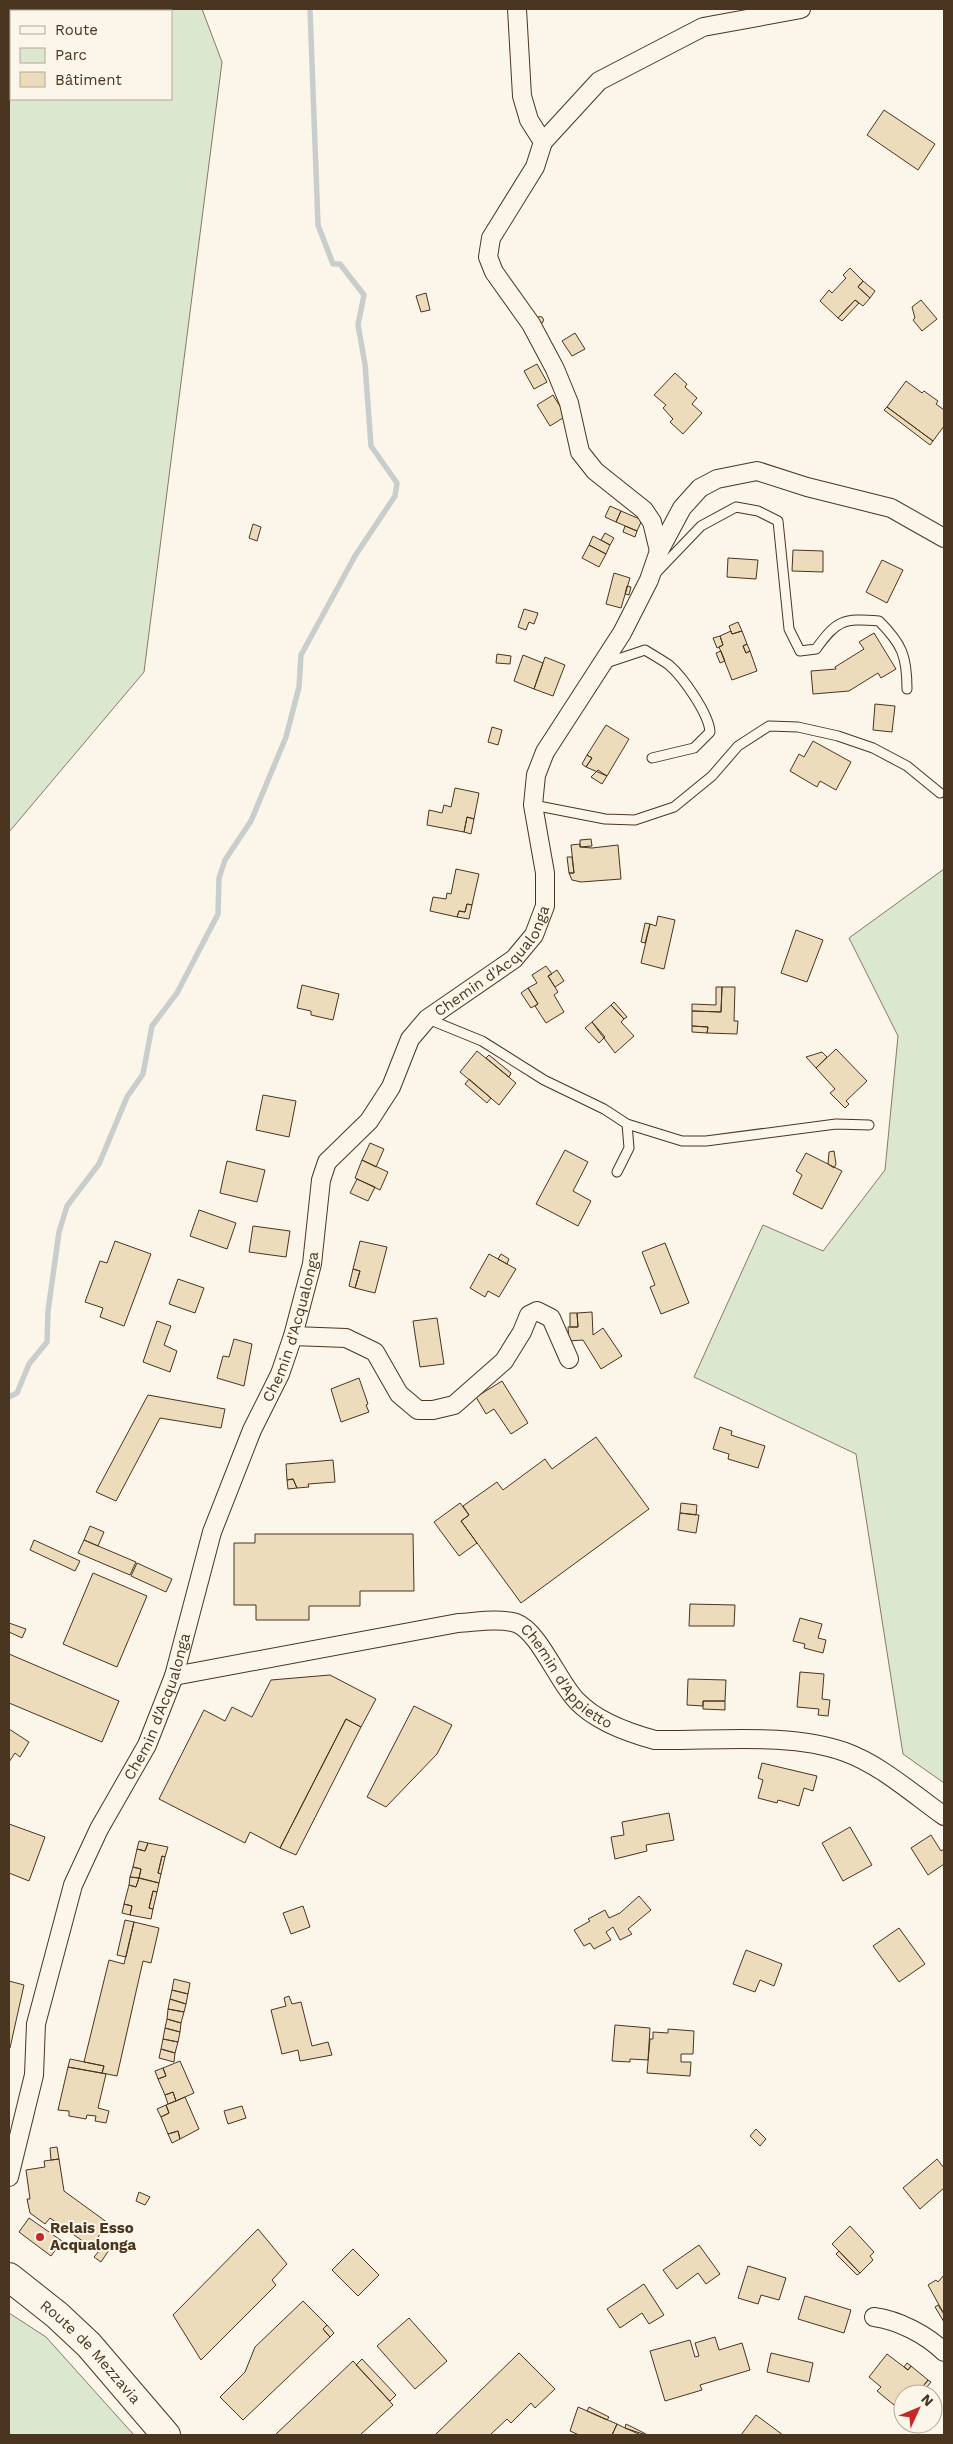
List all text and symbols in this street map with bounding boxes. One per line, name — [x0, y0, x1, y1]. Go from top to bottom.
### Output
legend — [10, 10, 172, 100]
text: Route — [55, 21, 98, 39]
text: Parc — [55, 46, 87, 64]
text: Bâtiment — [55, 71, 122, 89]
street label: Chemin d'Acqualonga — [431, 902, 554, 1020]
street label: Chemin d'Acqualonga — [258, 1250, 322, 1405]
street label: Chemin d'Appietto — [517, 1620, 615, 1732]
street label: Chemin d'Acqualonga — [120, 1631, 194, 1783]
place label: Relais Esso Acqualonga — [50, 2219, 136, 2254]
marker: Relais Esso Acqualonga — [34, 2231, 46, 2243]
street label: Route de Mezzavia — [37, 2296, 145, 2408]
north arrow — [893, 2384, 943, 2434]
text: N — [918, 2391, 937, 2409]

